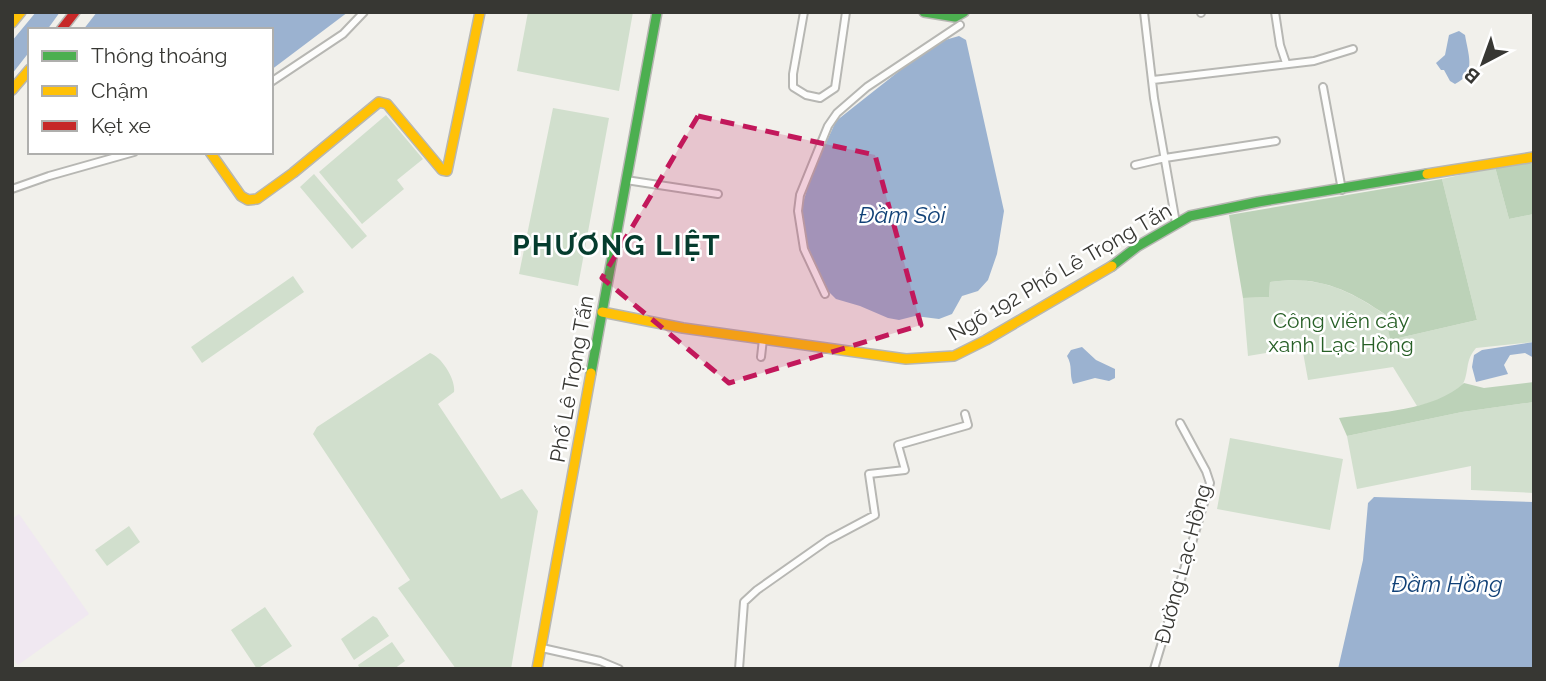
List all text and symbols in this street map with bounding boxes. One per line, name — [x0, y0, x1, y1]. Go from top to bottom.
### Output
legend — [28, 28, 273, 154]
north arrow — [1448, 28, 1518, 98]
text: Thông thoáng — [91, 43, 228, 68]
text: B — [1460, 63, 1484, 88]
text: Chậm — [91, 78, 148, 103]
text: Kẹt xe — [91, 113, 151, 138]
street label: Ngõ 192 Phố Lê Trọng Tấn — [944, 197, 1176, 346]
water label: Đầm Sòi — [858, 201, 947, 228]
district label: PHƯƠNG LIỆT — [512, 229, 722, 262]
street label: Phố Lê Trọng Tấn — [545, 293, 599, 464]
park label: Công viên cây xanh Lạc Hồng — [1268, 308, 1414, 357]
street label: Đường Lạc Hồng — [1149, 481, 1216, 647]
water label: Đầm Hồng — [1391, 570, 1503, 597]

